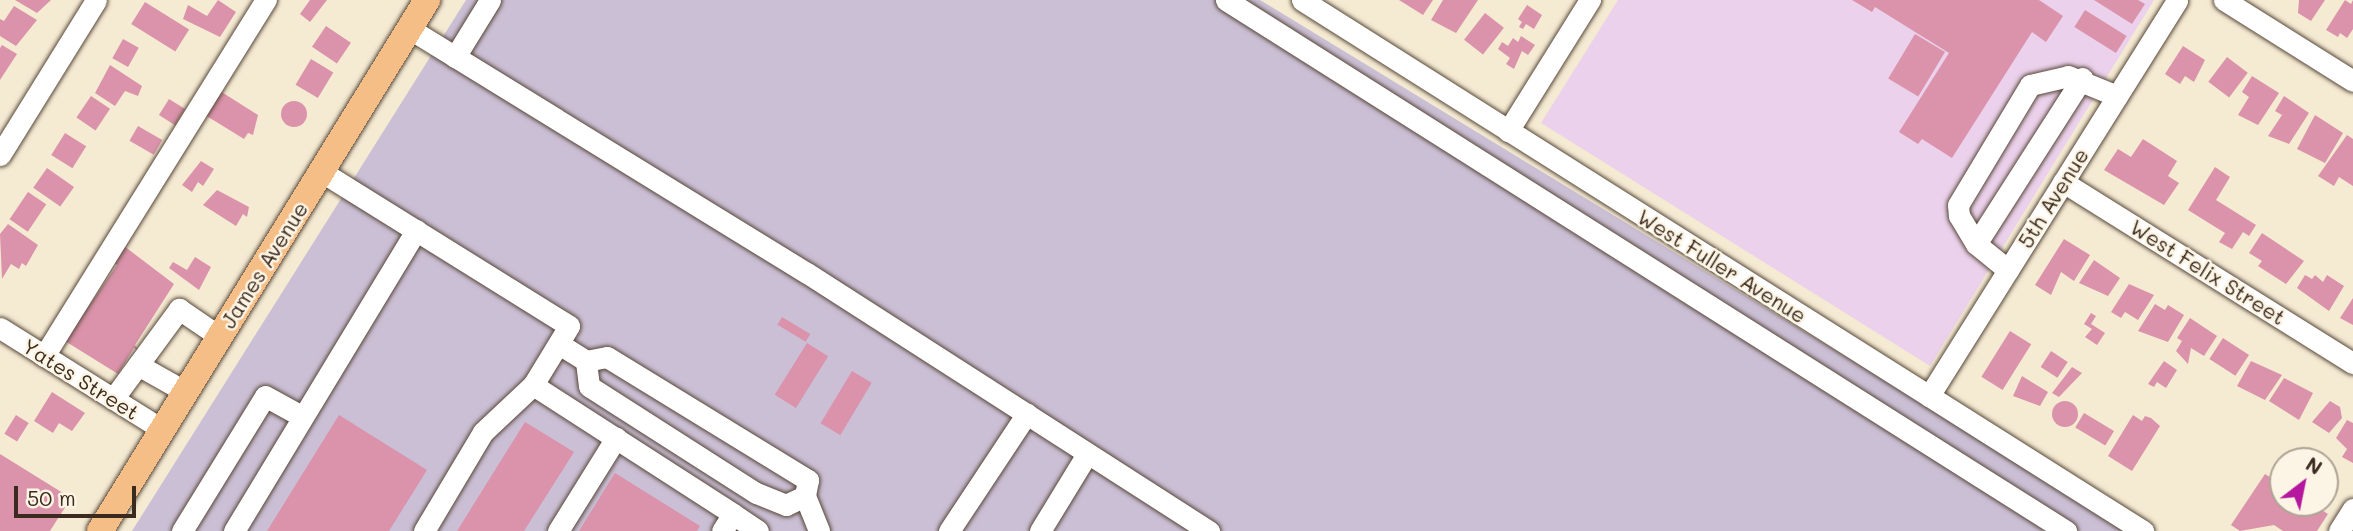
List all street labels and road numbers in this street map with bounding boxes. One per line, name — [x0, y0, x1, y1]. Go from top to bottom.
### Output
street label: 5th Avenue — [2012, 144, 2094, 252]
street label: James Avenue — [215, 197, 313, 333]
street label: West Fuller Avenue — [1633, 204, 1811, 328]
street label: West Felix Street — [2126, 214, 2290, 330]
street label: Yates Street — [18, 333, 144, 425]

